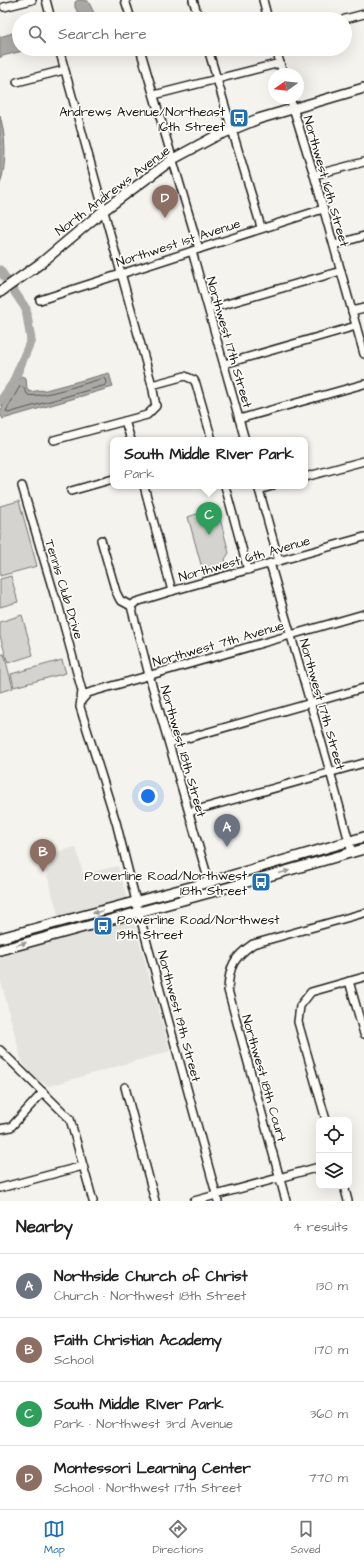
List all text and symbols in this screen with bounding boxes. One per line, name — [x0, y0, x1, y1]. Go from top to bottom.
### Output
search box — [12, 12, 352, 56]
icon: search — [26, 23, 48, 45]
text: Search here — [58, 24, 147, 45]
north arrow — [268, 68, 304, 104]
place label: Andrews Avenue/Northeast 16th Street — [59, 103, 226, 136]
bus stop icon: Andrews Avenue/Northeast 16th Street — [228, 107, 250, 129]
street label: Northwest 16th Street — [299, 114, 354, 250]
street label: North Andrews Avenue — [51, 142, 174, 240]
pin: D — [152, 185, 178, 218]
street label: Northwest 1st Avenue — [114, 214, 243, 272]
street label: Northwest 17th Street — [202, 275, 257, 411]
popup — [110, 437, 308, 489]
text: South Middle RIver Park — [124, 444, 294, 465]
text: Park — [124, 465, 154, 483]
pin: C — [196, 502, 222, 535]
street label: Northwest 6th Avenue — [176, 532, 312, 586]
street label: Tennis Club Drive — [40, 537, 88, 641]
street label: Northwest 7th Avenue — [150, 617, 286, 671]
street label: Northwest 17th Street — [295, 637, 350, 773]
street label: Northwest 18th Street — [156, 683, 211, 820]
your location — [138, 786, 158, 806]
pin: A — [214, 814, 240, 847]
pin: B — [30, 839, 56, 872]
place label: Powerline Road/Northwest 18th Street — [85, 867, 248, 900]
one-way arrow — [279, 869, 291, 875]
bus stop icon: Powerline Road/Northwest 18th Street — [250, 871, 272, 893]
one-way arrow — [92, 909, 105, 915]
place label: Powerline Road/Northwest 19th Street — [117, 911, 280, 944]
bus stop icon: Powerline Road/Northwest 19th Street — [92, 915, 114, 937]
one-way arrow — [15, 941, 27, 947]
street label: Northwest 19th Street — [153, 949, 205, 1084]
street label: Northwest 18th Court — [237, 1013, 291, 1145]
map controls — [316, 1117, 352, 1189]
button: locate — [316, 1117, 352, 1153]
button: layers — [316, 1153, 352, 1189]
text: Nearby — [16, 1215, 73, 1239]
text: 4 results — [293, 1218, 348, 1236]
text: Northside Church of Christ — [54, 1266, 248, 1287]
text: A — [25, 1277, 33, 1295]
text: 130 m — [316, 1277, 348, 1295]
text: Church · Northwest 18th Street — [54, 1287, 246, 1305]
text: Faith Christian Academy — [54, 1330, 222, 1351]
text: B — [24, 1341, 34, 1359]
text: 170 m — [315, 1341, 348, 1359]
text: School — [54, 1351, 94, 1369]
text: South Middle RIver Park — [54, 1394, 224, 1415]
text: C — [24, 1405, 34, 1423]
text: 360 m — [310, 1405, 348, 1423]
text: Park · Northwest 3rd Avenue — [54, 1415, 233, 1433]
text: Montessori Learning Center — [54, 1458, 251, 1479]
text: D — [25, 1469, 33, 1487]
text: 770 m — [308, 1469, 348, 1487]
text: School · Northwest 17th Street — [54, 1479, 241, 1497]
tab: Map — [43, 1518, 65, 1557]
tab: Directions — [152, 1518, 204, 1557]
tab: Saved — [291, 1518, 321, 1557]

